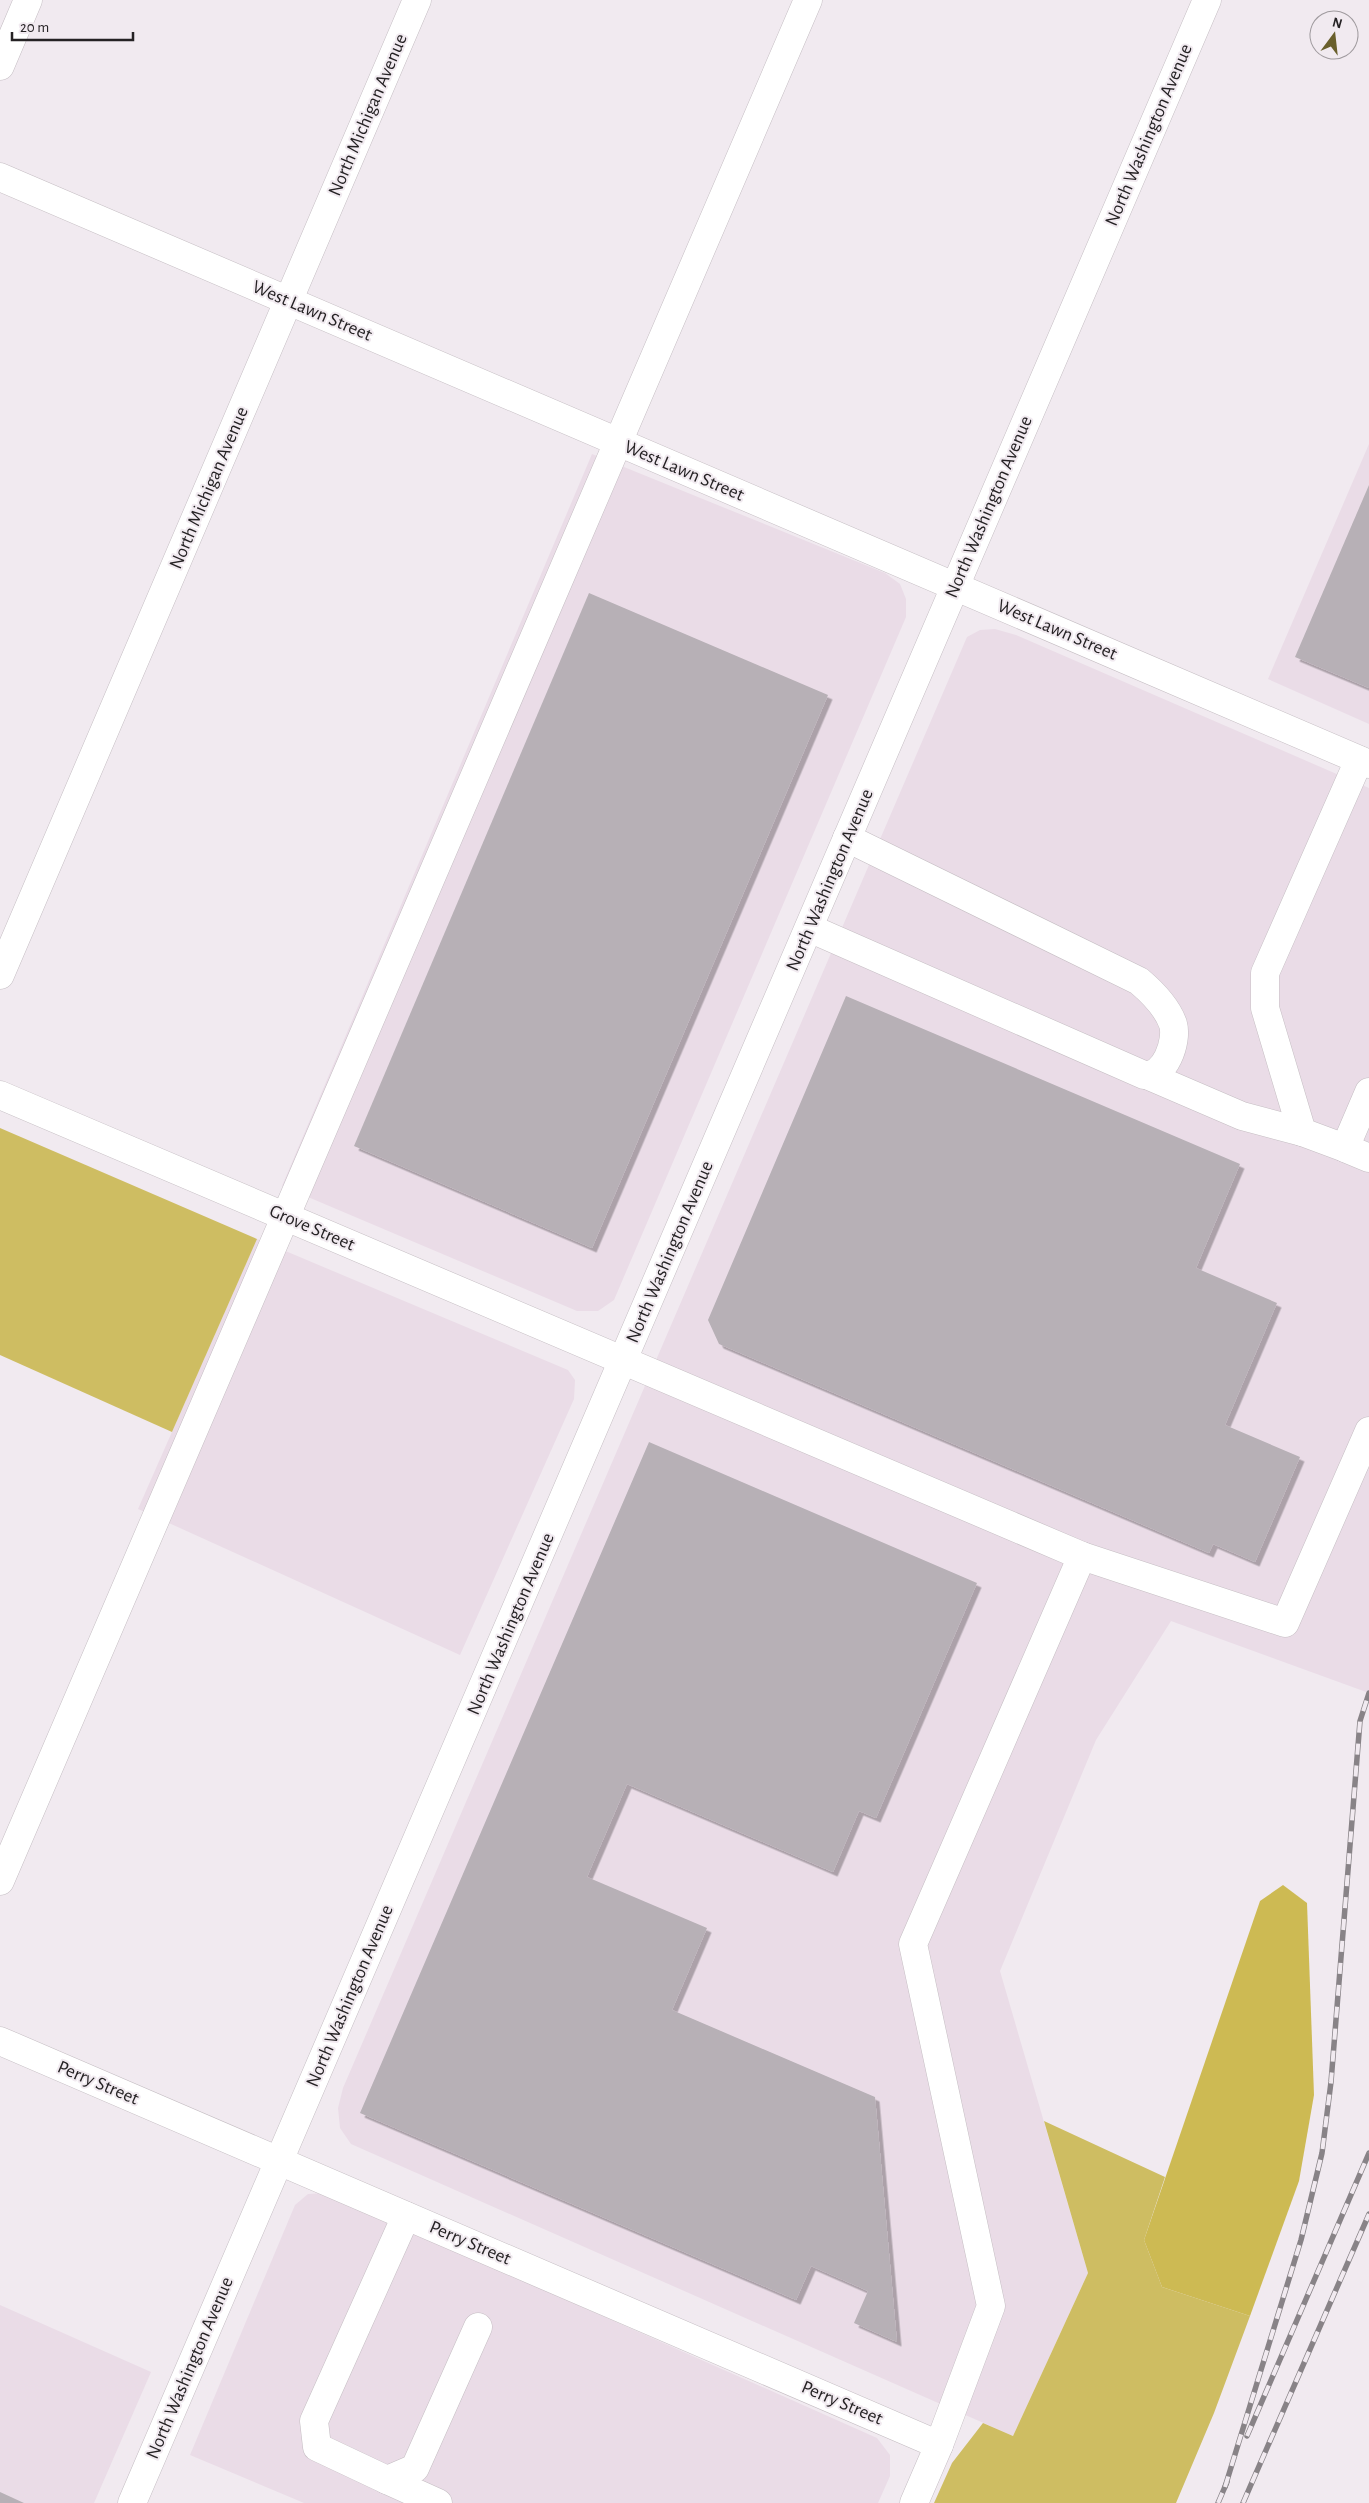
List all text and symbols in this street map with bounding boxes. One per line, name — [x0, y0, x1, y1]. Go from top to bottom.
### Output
scale bar — [12, 10, 134, 42]
north arrow — [1309, 10, 1359, 60]
text: N — [1331, 15, 1344, 31]
text: 20 m — [20, 20, 49, 35]
street label: North Michigan Avenue — [325, 31, 411, 199]
street label: North Washington Avenue — [1102, 41, 1196, 229]
street label: West Lawn Street — [249, 277, 375, 345]
street label: North Michigan Avenue — [166, 404, 252, 572]
street label: North Washington Avenue — [942, 413, 1036, 601]
street label: West Lawn Street — [621, 437, 747, 505]
street label: West Lawn Street — [994, 596, 1120, 664]
street label: North Washington Avenue — [783, 786, 877, 974]
street label: North Washington Avenue — [623, 1158, 717, 1346]
street label: Grove Street — [267, 1202, 357, 1254]
street label: North Washington Avenue — [464, 1530, 558, 1718]
street label: North Washington Avenue — [303, 1902, 397, 2090]
street label: Perry Street — [55, 2057, 141, 2109]
street label: Perry Street — [427, 2217, 513, 2269]
street label: North Washington Avenue — [143, 2274, 237, 2462]
street label: Perry Street — [799, 2377, 885, 2429]

